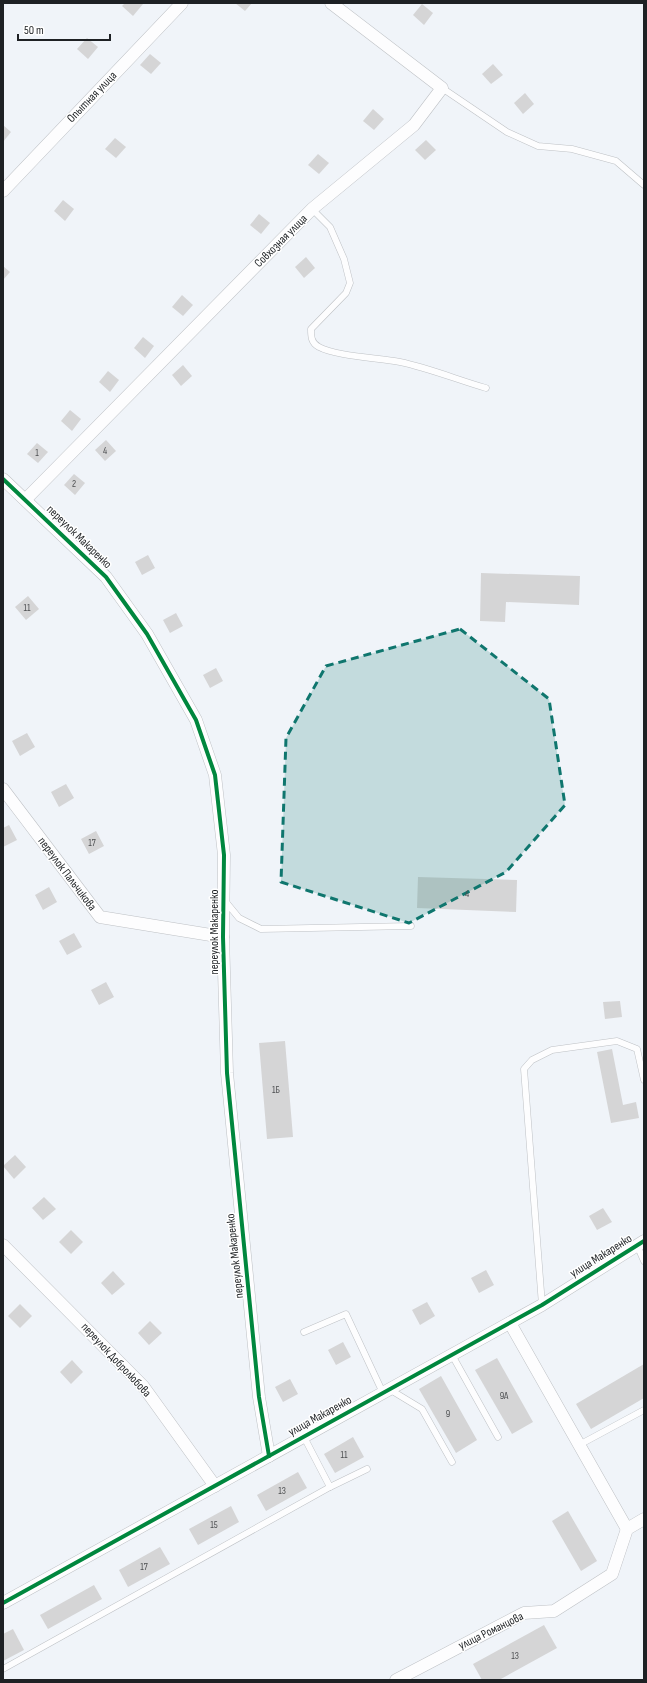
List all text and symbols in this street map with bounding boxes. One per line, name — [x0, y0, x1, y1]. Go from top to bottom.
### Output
scale bar — [18, 16, 110, 42]
text: 50 m — [24, 23, 44, 38]
street label: Опытная улица — [64, 68, 120, 126]
street label: Совхозная улица — [251, 211, 311, 271]
house number: 4 — [103, 445, 107, 457]
house number: 1 — [35, 447, 39, 459]
house number: 2 — [72, 478, 76, 490]
street label: переулок Макаренко — [43, 502, 115, 572]
house number: 11 — [24, 602, 31, 614]
street label: переулок Пальчикова — [34, 834, 100, 914]
house number: 17 — [88, 837, 96, 849]
house number: 4 — [465, 888, 469, 900]
street label: переулок Макаренко — [207, 889, 222, 975]
house number: 1Б — [272, 1084, 281, 1096]
street label: переулок Макаренко — [223, 1213, 247, 1299]
street label: улица Макаренко — [567, 1231, 635, 1281]
street label: переулок Добролюбова — [78, 1320, 155, 1401]
house number: 9А — [500, 1390, 509, 1402]
street label: улица Макаренко — [286, 1392, 354, 1440]
house number: 9 — [446, 1408, 450, 1420]
house number: 11 — [341, 1449, 348, 1461]
house number: 13 — [278, 1485, 286, 1497]
house number: 15 — [210, 1519, 218, 1531]
house number: 17 — [140, 1561, 148, 1573]
street label: улица Романцова — [456, 1609, 526, 1653]
house number: 13 — [511, 1650, 519, 1662]

